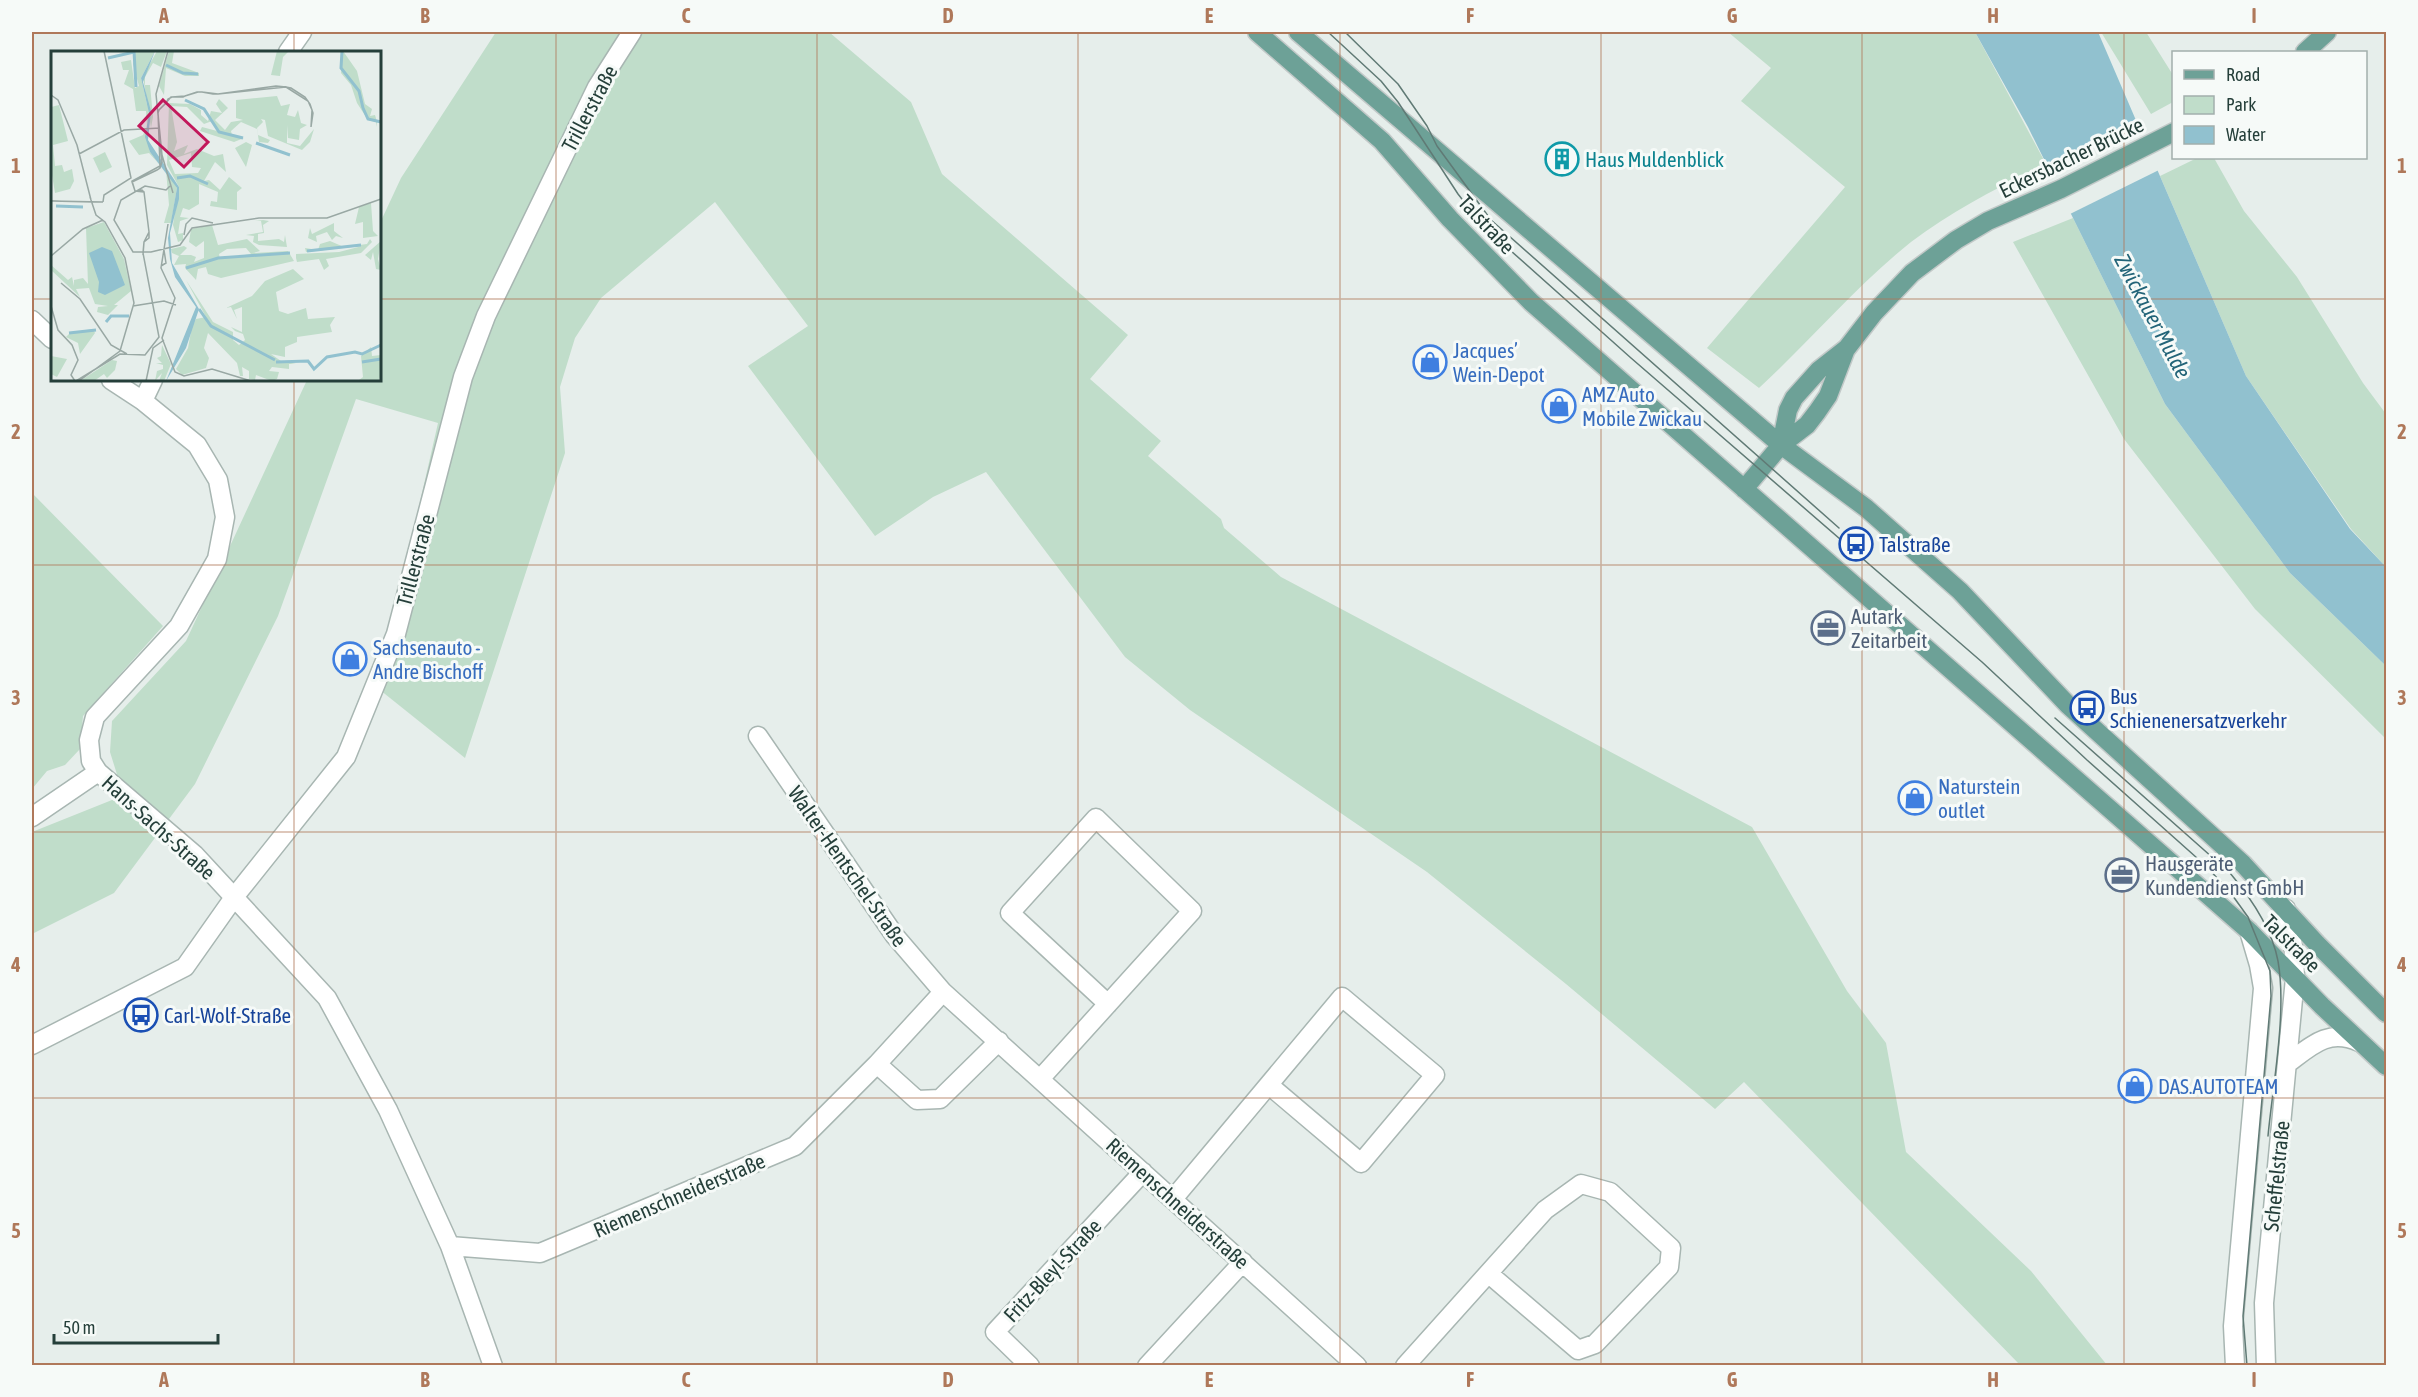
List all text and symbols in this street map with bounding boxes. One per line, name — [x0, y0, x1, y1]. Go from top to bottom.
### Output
text: A — [158, 4, 169, 27]
text: B — [420, 4, 430, 27]
text: C — [682, 4, 691, 27]
text: D — [942, 4, 954, 27]
text: E — [1205, 4, 1214, 27]
text: F — [1466, 4, 1474, 27]
text: G — [1727, 4, 1738, 27]
text: H — [1987, 4, 1999, 27]
text: I — [2251, 4, 2257, 27]
inset map — [51, 51, 381, 381]
legend — [2172, 51, 2367, 159]
street label: Trillerstraße — [556, 61, 622, 155]
text: Road — [2226, 64, 2260, 85]
text: Park — [2226, 94, 2256, 115]
street label: Eckersbacher Brücke — [1995, 112, 2147, 202]
text: Water — [2226, 124, 2266, 145]
building icon: Haus Muldenblick — [1544, 141, 1580, 177]
place label: Haus Muldenblick — [1585, 147, 1724, 171]
text: 1 — [11, 154, 21, 177]
text: 1 — [2397, 154, 2407, 177]
street label: Talstraße — [1454, 190, 1520, 258]
water label: Zwickauer Mulde — [2109, 249, 2197, 383]
place label: Jacques’ Wein-Depot — [1453, 338, 1545, 386]
shop icon: Jacques’ Wein-Depot — [1412, 344, 1448, 380]
place label: AMZ Auto Mobile Zwickau — [1582, 382, 1702, 430]
shop icon: AMZ Auto Mobile Zwickau — [1541, 388, 1577, 424]
text: 2 — [11, 420, 21, 443]
text: 2 — [2397, 420, 2407, 443]
street label: Trillerstraße — [391, 511, 439, 609]
bus stop icon: Talstraße — [1838, 526, 1874, 562]
place label: Talstraße — [1879, 532, 1950, 556]
place label: Autark Zeitarbeit — [1851, 604, 1927, 652]
office icon: Autark Zeitarbeit — [1810, 610, 1846, 646]
place label: Sachsenauto - Andre Bischoff — [373, 635, 484, 683]
shop icon: Sachsenauto - Andre Bischoff — [332, 641, 368, 677]
place label: Bus Schienenersatzverkehr — [2110, 684, 2287, 732]
text: 3 — [11, 686, 21, 709]
text: 3 — [2397, 686, 2407, 709]
bus stop icon: Bus Schienenersatzverkehr — [2069, 690, 2105, 726]
street label: Hans-Sachs-Straße — [98, 770, 220, 884]
place label: Naturstein outlet — [1938, 774, 2020, 822]
shop icon: Naturstein outlet — [1897, 780, 1933, 816]
street label: Walter-Hentschel-Straße — [784, 781, 912, 951]
place label: Hausgeräte Kundendienst GmbH — [2145, 851, 2304, 899]
office icon: Hausgeräte Kundendienst GmbH — [2104, 857, 2140, 893]
street label: Talstraße — [2258, 909, 2326, 977]
text: 4 — [10, 953, 21, 976]
text: 4 — [2396, 953, 2407, 976]
bus stop icon: Carl-Wolf-Straße — [123, 997, 159, 1033]
place label: Carl-Wolf-Straße — [164, 1003, 291, 1027]
shop icon: DAS.AUTOTEAM — [2117, 1068, 2153, 1104]
place label: DAS.AUTOTEAM — [2158, 1074, 2278, 1098]
street label: Scheffelstraße — [2258, 1119, 2294, 1233]
street label: Riemenschneiderstraße — [1102, 1133, 1254, 1273]
street label: Riemenschneiderstraße — [590, 1148, 768, 1242]
street label: Fritz-Bleyl-Straße — [998, 1214, 1106, 1326]
text: 5 — [11, 1219, 21, 1242]
text: 5 — [2397, 1219, 2407, 1242]
scale bar — [54, 1307, 218, 1345]
text: 50 m — [63, 1317, 95, 1338]
text: A — [158, 1368, 169, 1391]
text: B — [420, 1368, 430, 1391]
text: C — [682, 1368, 691, 1391]
text: D — [942, 1368, 954, 1391]
text: E — [1205, 1368, 1214, 1391]
text: F — [1466, 1368, 1474, 1391]
text: G — [1727, 1368, 1738, 1391]
text: H — [1987, 1368, 1999, 1391]
text: I — [2251, 1368, 2257, 1391]

